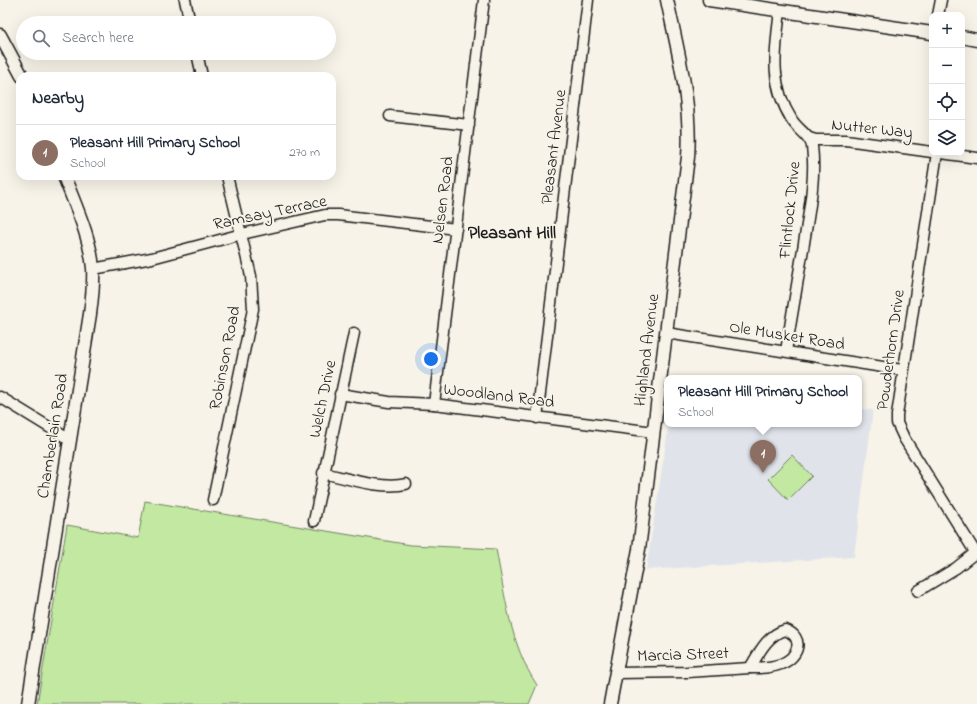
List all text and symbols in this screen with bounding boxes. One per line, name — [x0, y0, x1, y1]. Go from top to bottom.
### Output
map controls — [929, 12, 965, 156]
button: + — [929, 12, 965, 48]
search box — [16, 16, 336, 60]
icon: search — [30, 27, 52, 49]
text: Search here — [62, 27, 134, 49]
button: − — [929, 48, 965, 84]
button: locate — [929, 84, 965, 120]
text: Nearby — [32, 86, 84, 111]
street label: Pleasant Avenue — [535, 88, 573, 206]
street label: Nutter Way — [830, 112, 914, 147]
button: layers — [929, 120, 965, 156]
text: Pleasant Hill Primary School — [70, 132, 240, 154]
text: 1 — [43, 143, 47, 162]
text: 270 m — [289, 143, 320, 162]
text: School — [70, 154, 106, 173]
street label: Nelsen Road — [425, 154, 461, 245]
street label: Flintlock Drive — [772, 160, 808, 261]
street label: Ramsay Terrace — [211, 189, 330, 238]
district label: Pleasant Hill — [468, 221, 556, 247]
street label: Powderhorn Drive — [870, 288, 912, 412]
street label: Highland Avenue — [628, 292, 668, 408]
street label: Robinson Road — [203, 304, 247, 412]
street label: Ole Musket Road — [727, 315, 847, 358]
your location — [421, 349, 441, 369]
street label: Welch Drive — [303, 357, 344, 440]
street label: Chamberlain Road — [31, 371, 75, 500]
popup — [664, 375, 862, 427]
street label: Woodland Road — [442, 377, 556, 415]
text: Pleasant Hill Primary School — [678, 381, 848, 403]
text: School — [678, 403, 714, 422]
pin: 1 — [750, 440, 776, 473]
street label: Marcia Street — [637, 641, 730, 669]

